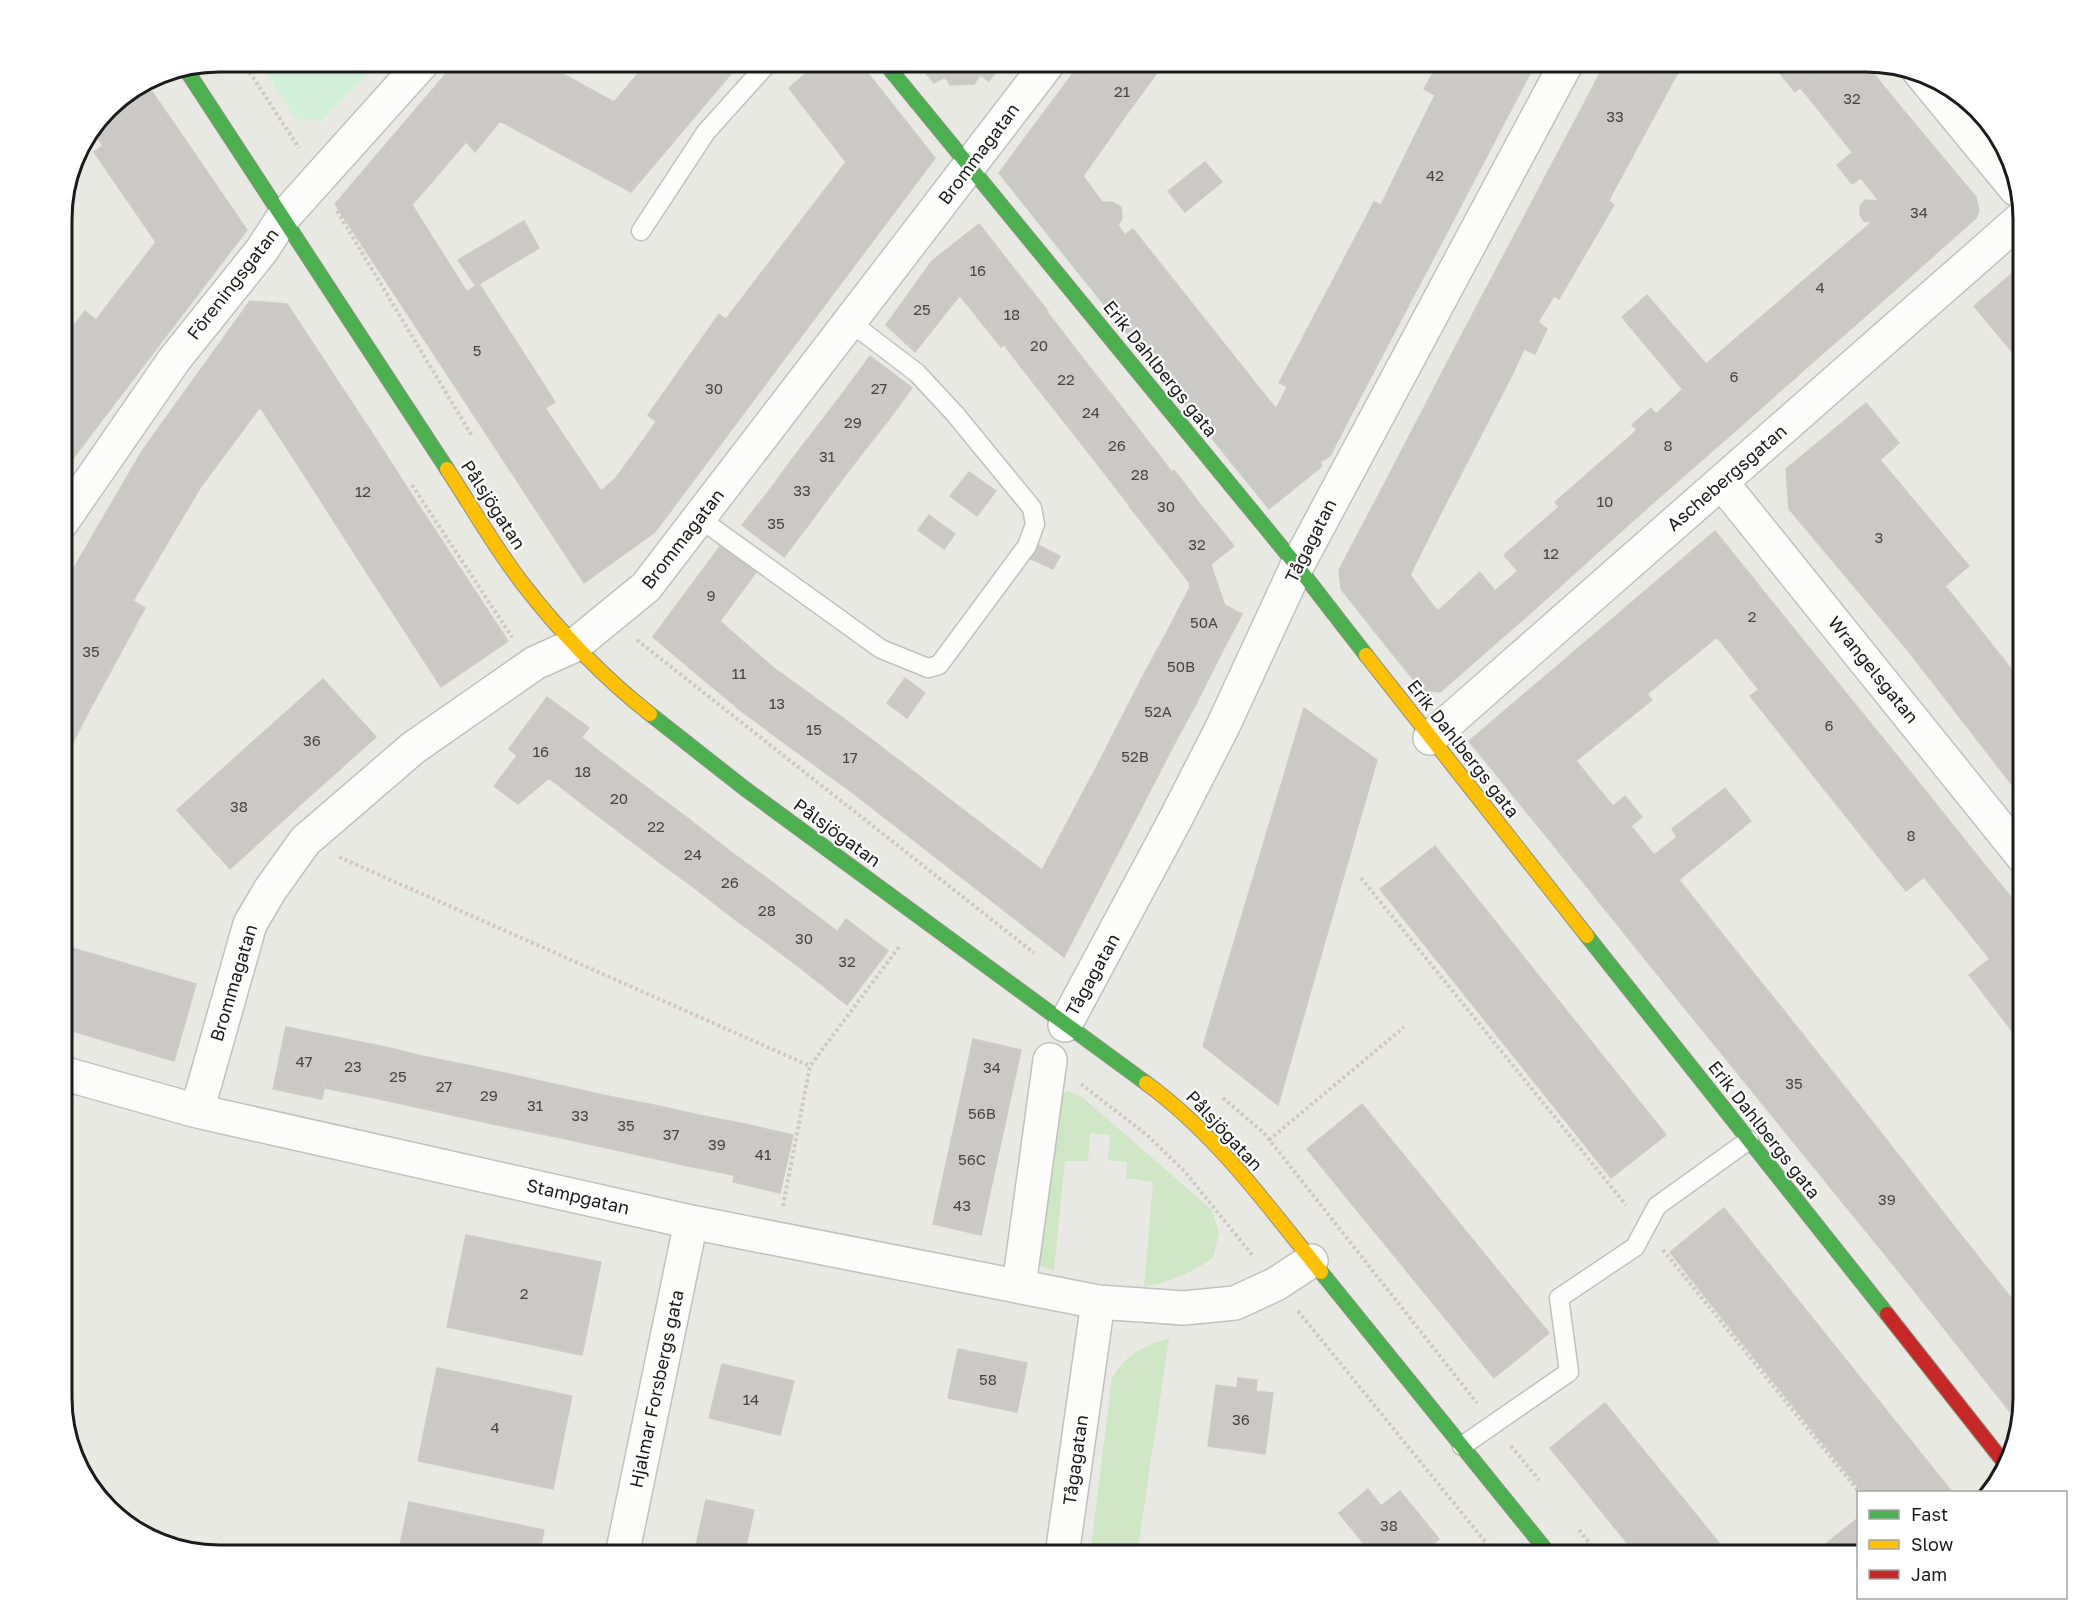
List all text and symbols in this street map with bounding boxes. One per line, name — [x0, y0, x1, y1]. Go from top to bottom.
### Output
house number: 21 — [1114, 82, 1130, 100]
house number: 32 — [1843, 89, 1861, 107]
street label: Brommagatan — [933, 98, 1023, 208]
house number: 33 — [1606, 107, 1624, 125]
house number: 42 — [1426, 166, 1444, 184]
house number: 34 — [1910, 203, 1928, 221]
street label: Föreningsgatan — [182, 223, 283, 344]
house number: 16 — [970, 261, 986, 279]
house number: 4 — [1815, 278, 1825, 296]
street label: Erik Dahlbergs gata — [1099, 296, 1222, 441]
house number: 25 — [913, 300, 931, 318]
house number: 18 — [1004, 305, 1020, 323]
house number: 20 — [1030, 336, 1048, 354]
house number: 5 — [473, 341, 481, 359]
house number: 6 — [1729, 367, 1739, 385]
house number: 22 — [1057, 370, 1075, 388]
house number: 30 — [705, 379, 723, 397]
house number: 27 — [871, 379, 887, 397]
house number: 24 — [1082, 403, 1100, 421]
house number: 29 — [844, 413, 862, 431]
street label: Aschebergsgatan — [1662, 419, 1791, 535]
house number: 26 — [1108, 436, 1126, 454]
house number: 8 — [1663, 436, 1673, 454]
house number: 31 — [819, 447, 835, 465]
street label: Pålsjögatan — [457, 456, 531, 553]
house number: 28 — [1131, 465, 1149, 483]
house number: 33 — [793, 481, 811, 499]
house number: 12 — [355, 482, 371, 500]
street label: Brommagatan — [636, 484, 728, 593]
house number: 10 — [1597, 492, 1613, 510]
street label: Tågagatan — [1280, 495, 1341, 586]
house number: 30 — [1157, 497, 1175, 515]
house number: 35 — [767, 514, 785, 532]
house number: 3 — [1875, 528, 1883, 546]
house number: 32 — [1188, 535, 1206, 553]
house number: 12 — [1543, 544, 1559, 562]
house number: 9 — [706, 586, 716, 604]
house number: 2 — [1748, 607, 1756, 625]
street label: Wrangelsgatan — [1824, 611, 1924, 727]
house number: 50A — [1190, 613, 1218, 631]
house number: 35 — [82, 642, 100, 660]
house number: 50B — [1167, 657, 1195, 675]
house number: 11 — [732, 664, 746, 682]
street label: Erik Dahlbergs gata — [1403, 675, 1524, 822]
house number: 13 — [769, 694, 785, 712]
house number: 52A — [1144, 702, 1172, 720]
house number: 6 — [1824, 716, 1834, 734]
house number: 15 — [806, 720, 822, 738]
house number: 36 — [303, 731, 321, 749]
house number: 16 — [533, 742, 549, 760]
house number: 52B — [1121, 747, 1149, 765]
house number: 17 — [842, 748, 858, 766]
house number: 18 — [575, 762, 591, 780]
house number: 20 — [610, 789, 628, 807]
street label: Pålsjögatan — [790, 793, 885, 871]
house number: 38 — [230, 797, 248, 815]
house number: 22 — [647, 817, 665, 835]
house number: 8 — [1906, 826, 1916, 844]
house number: 24 — [684, 845, 702, 863]
house number: 26 — [721, 873, 739, 891]
house number: 28 — [758, 901, 776, 919]
street label: Brommagatan — [205, 922, 261, 1044]
house number: 30 — [795, 929, 813, 947]
street label: Tågagatan — [1060, 929, 1124, 1020]
house number: 32 — [838, 952, 856, 970]
house number: 47 — [295, 1052, 313, 1070]
street label: Erik Dahlbergs gata — [1704, 1056, 1825, 1203]
house number: 23 — [344, 1057, 362, 1075]
house number: 34 — [983, 1058, 1001, 1076]
house number: 25 — [389, 1067, 407, 1085]
house number: 35 — [1785, 1074, 1803, 1092]
house number: 27 — [436, 1077, 452, 1095]
street label: Pålsjögatan — [1182, 1085, 1268, 1175]
house number: 29 — [480, 1086, 498, 1104]
house number: 31 — [527, 1096, 543, 1114]
house number: 56B — [968, 1104, 996, 1122]
house number: 33 — [571, 1106, 589, 1124]
house number: 35 — [617, 1116, 635, 1134]
house number: 37 — [663, 1125, 679, 1143]
house number: 39 — [708, 1135, 726, 1153]
house number: 41 — [755, 1145, 771, 1163]
house number: 56C — [958, 1150, 986, 1168]
street label: Stampgatan — [525, 1173, 632, 1219]
house number: 39 — [1878, 1190, 1896, 1208]
house number: 43 — [953, 1196, 971, 1214]
house number: 2 — [520, 1284, 528, 1302]
street label: Hjalmar Forsbergs gata — [624, 1288, 688, 1490]
house number: 58 — [979, 1370, 997, 1388]
house number: 14 — [743, 1390, 759, 1408]
house number: 36 — [1232, 1410, 1250, 1428]
street label: Tågagatan — [1058, 1413, 1092, 1506]
house number: 4 — [490, 1418, 500, 1436]
legend — [1857, 1491, 2067, 1599]
text: Fast — [1911, 1503, 1948, 1525]
house number: 38 — [1380, 1516, 1398, 1534]
text: Slow — [1911, 1533, 1954, 1555]
text: Jam — [1911, 1563, 1947, 1585]

